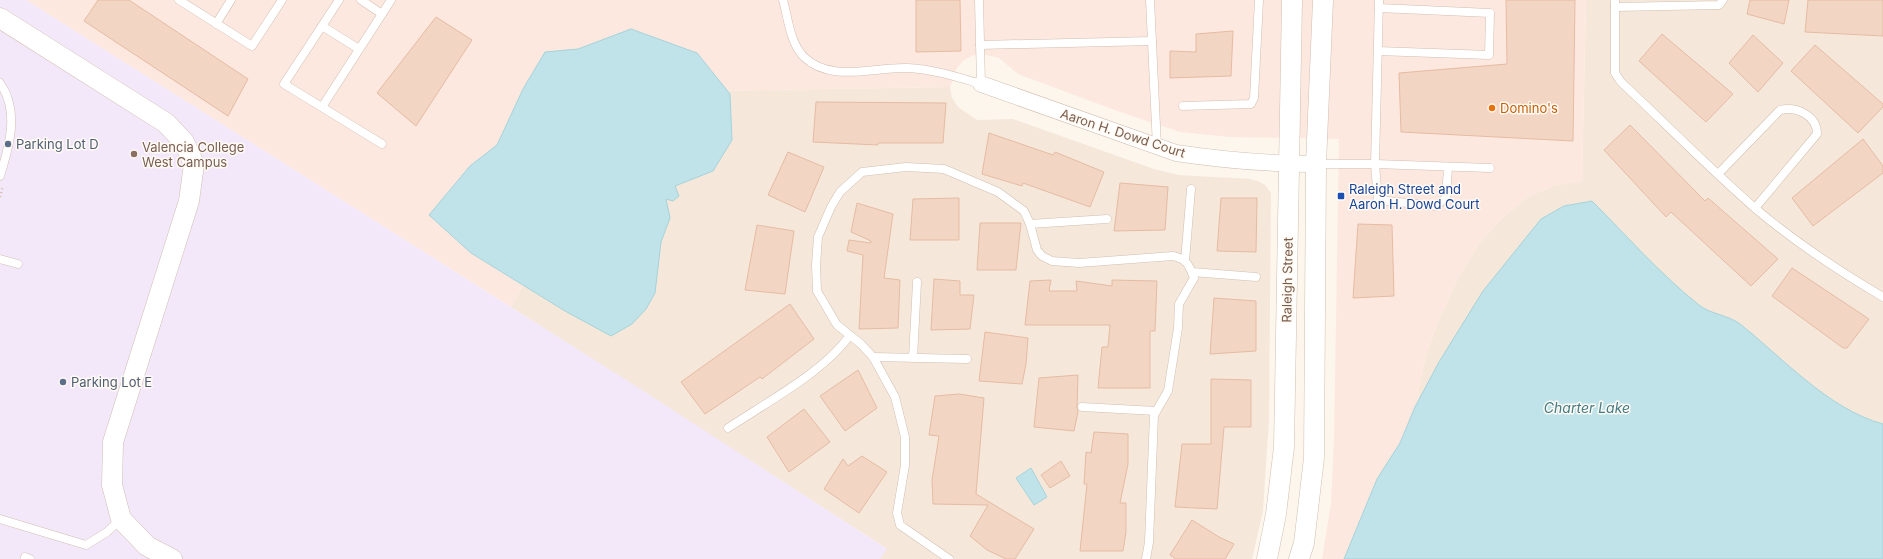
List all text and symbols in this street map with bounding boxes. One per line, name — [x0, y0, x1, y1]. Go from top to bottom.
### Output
place label: Domino's — [1500, 100, 1558, 116]
marker: Domino's — [1487, 103, 1497, 113]
street label: Aaron H. Dowd Court — [1059, 105, 1187, 161]
place label: Parking Lot D — [16, 136, 99, 152]
marker: Parking Lot D — [3, 139, 13, 149]
place label: Valencia College West Campus — [142, 139, 244, 170]
marker: Valencia College West Campus — [129, 149, 139, 159]
place label: Raleigh Street and Aaron H. Dowd Court — [1349, 181, 1479, 212]
marker: Raleigh Street and Aaron H. Dowd Court — [1336, 191, 1346, 201]
street label: Raleigh Street — [1278, 237, 1296, 323]
place label: Parking Lot E — [71, 374, 152, 390]
marker: Parking Lot E — [58, 377, 68, 387]
water label: Charter Lake — [1544, 399, 1630, 416]

